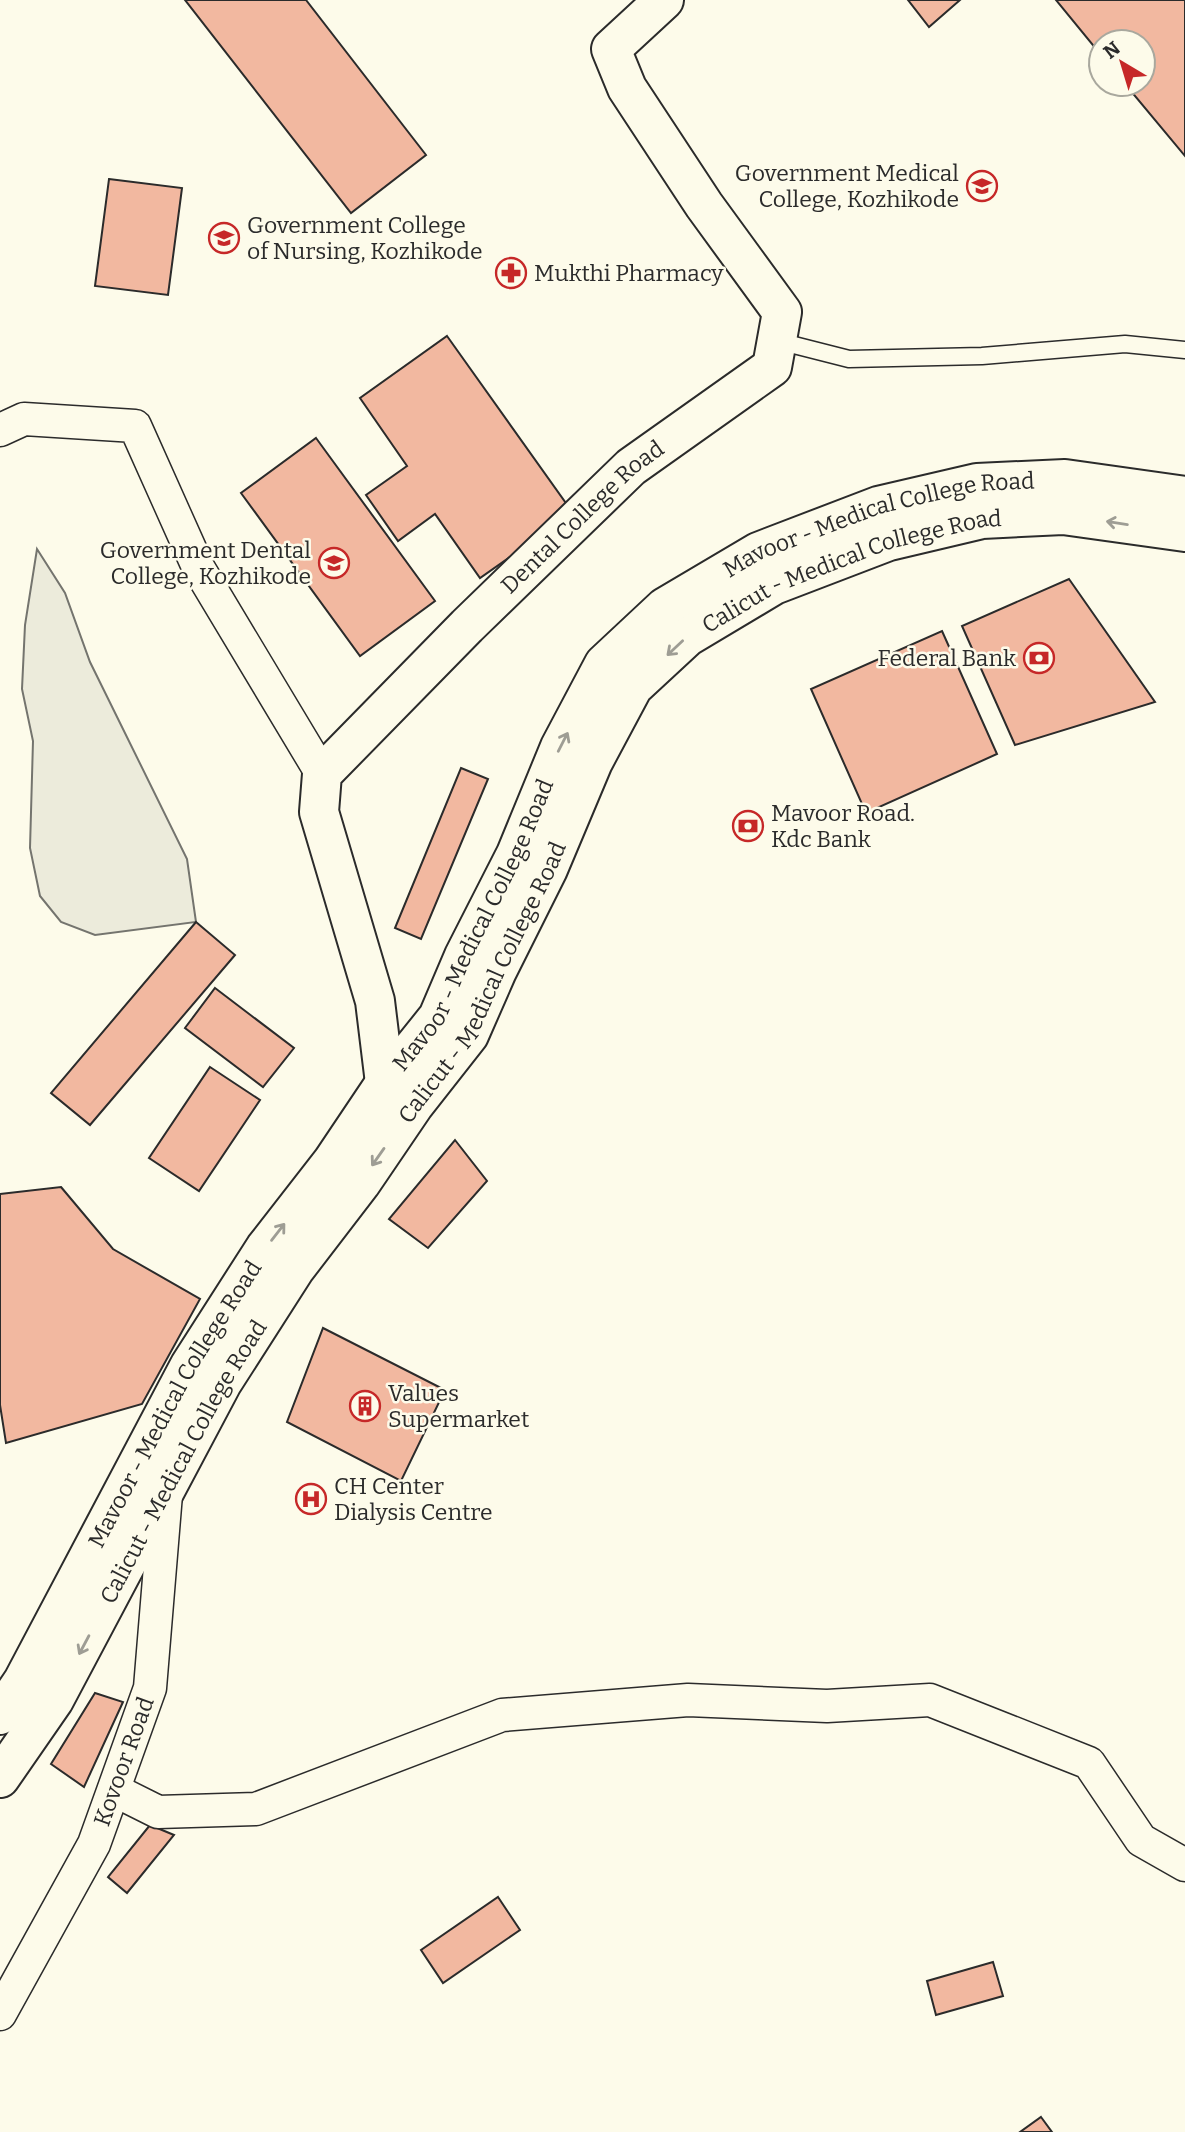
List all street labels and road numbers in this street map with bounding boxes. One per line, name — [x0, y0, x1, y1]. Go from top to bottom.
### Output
street label: Dental College Road — [495, 434, 669, 599]
street label: Mavoor - Medical College Road — [718, 466, 1036, 583]
street label: Calicut - Medical College Road — [697, 504, 1003, 639]
street label: Mavoor - Medical College Road — [386, 774, 559, 1077]
street label: Calicut - Medical College Road — [392, 837, 572, 1128]
street label: Mavoor - Medical College Road — [82, 1255, 268, 1552]
street label: Calicut - Medical College Road — [94, 1314, 273, 1608]
street label: Kovoor Road — [88, 1693, 160, 1830]

